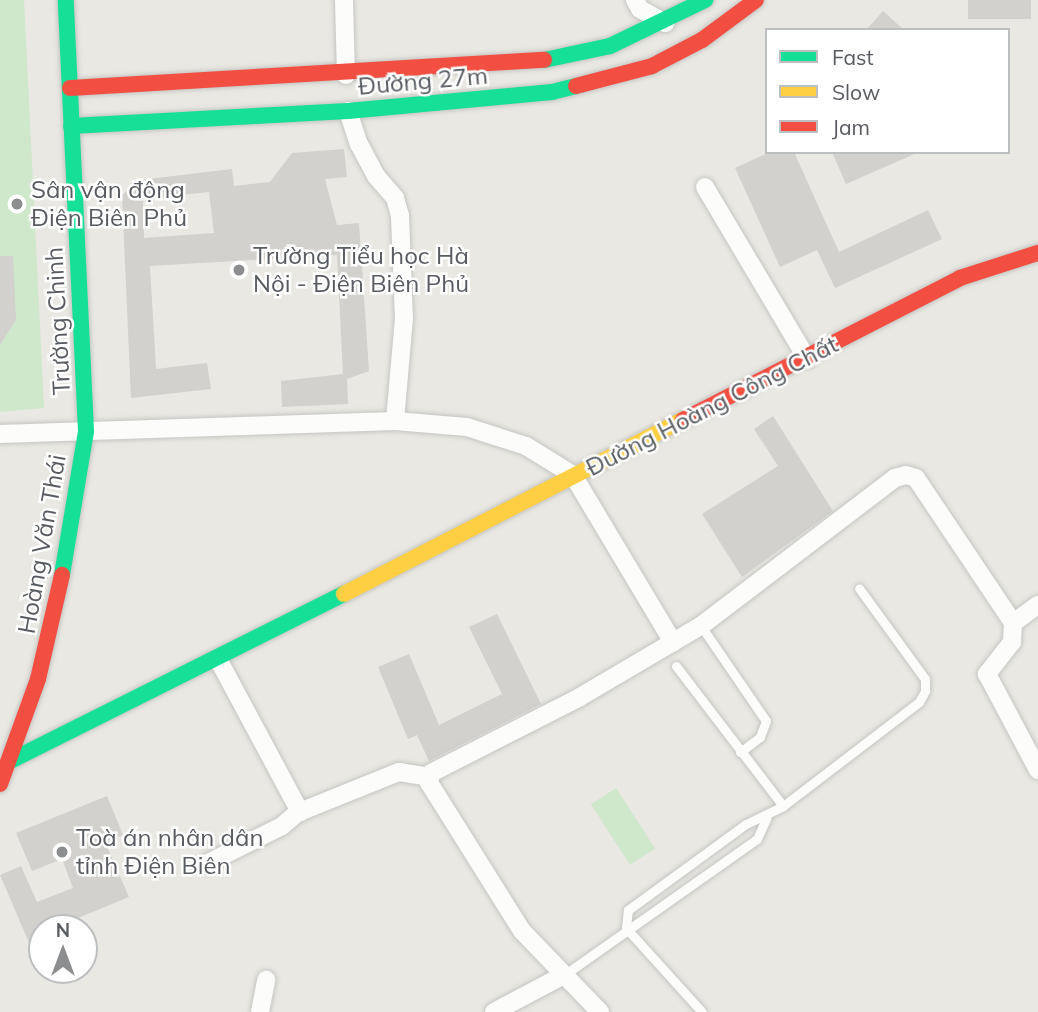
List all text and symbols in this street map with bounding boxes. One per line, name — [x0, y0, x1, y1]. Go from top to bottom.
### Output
legend — [765, 28, 1010, 154]
text: Fast — [832, 44, 874, 70]
street label: Đường 27m — [357, 61, 489, 101]
text: Slow — [832, 79, 880, 105]
text: Jam — [832, 114, 870, 140]
place label: Sân vận động Điện Biên Phủ — [31, 176, 187, 232]
marker: Sân vận động Điện Biên Phủ — [9, 196, 25, 212]
place label: Trường Tiểu học Hà Nội - Điện Biên Phủ — [253, 242, 469, 298]
street label: Trường Chinh — [40, 246, 76, 396]
marker: Trường Tiểu học Hà Nội - Điện Biên Phủ — [231, 262, 247, 278]
street label: Đường Hoàng Công Chất — [581, 330, 843, 482]
street label: Hoàng Văn Thái — [12, 452, 72, 636]
place label: Toà án nhân dân tỉnh Điện Biên — [76, 824, 263, 880]
marker: Toà án nhân dân tỉnh Điện Biên — [54, 844, 70, 860]
north arrow — [28, 914, 98, 984]
text: N — [56, 918, 70, 942]

